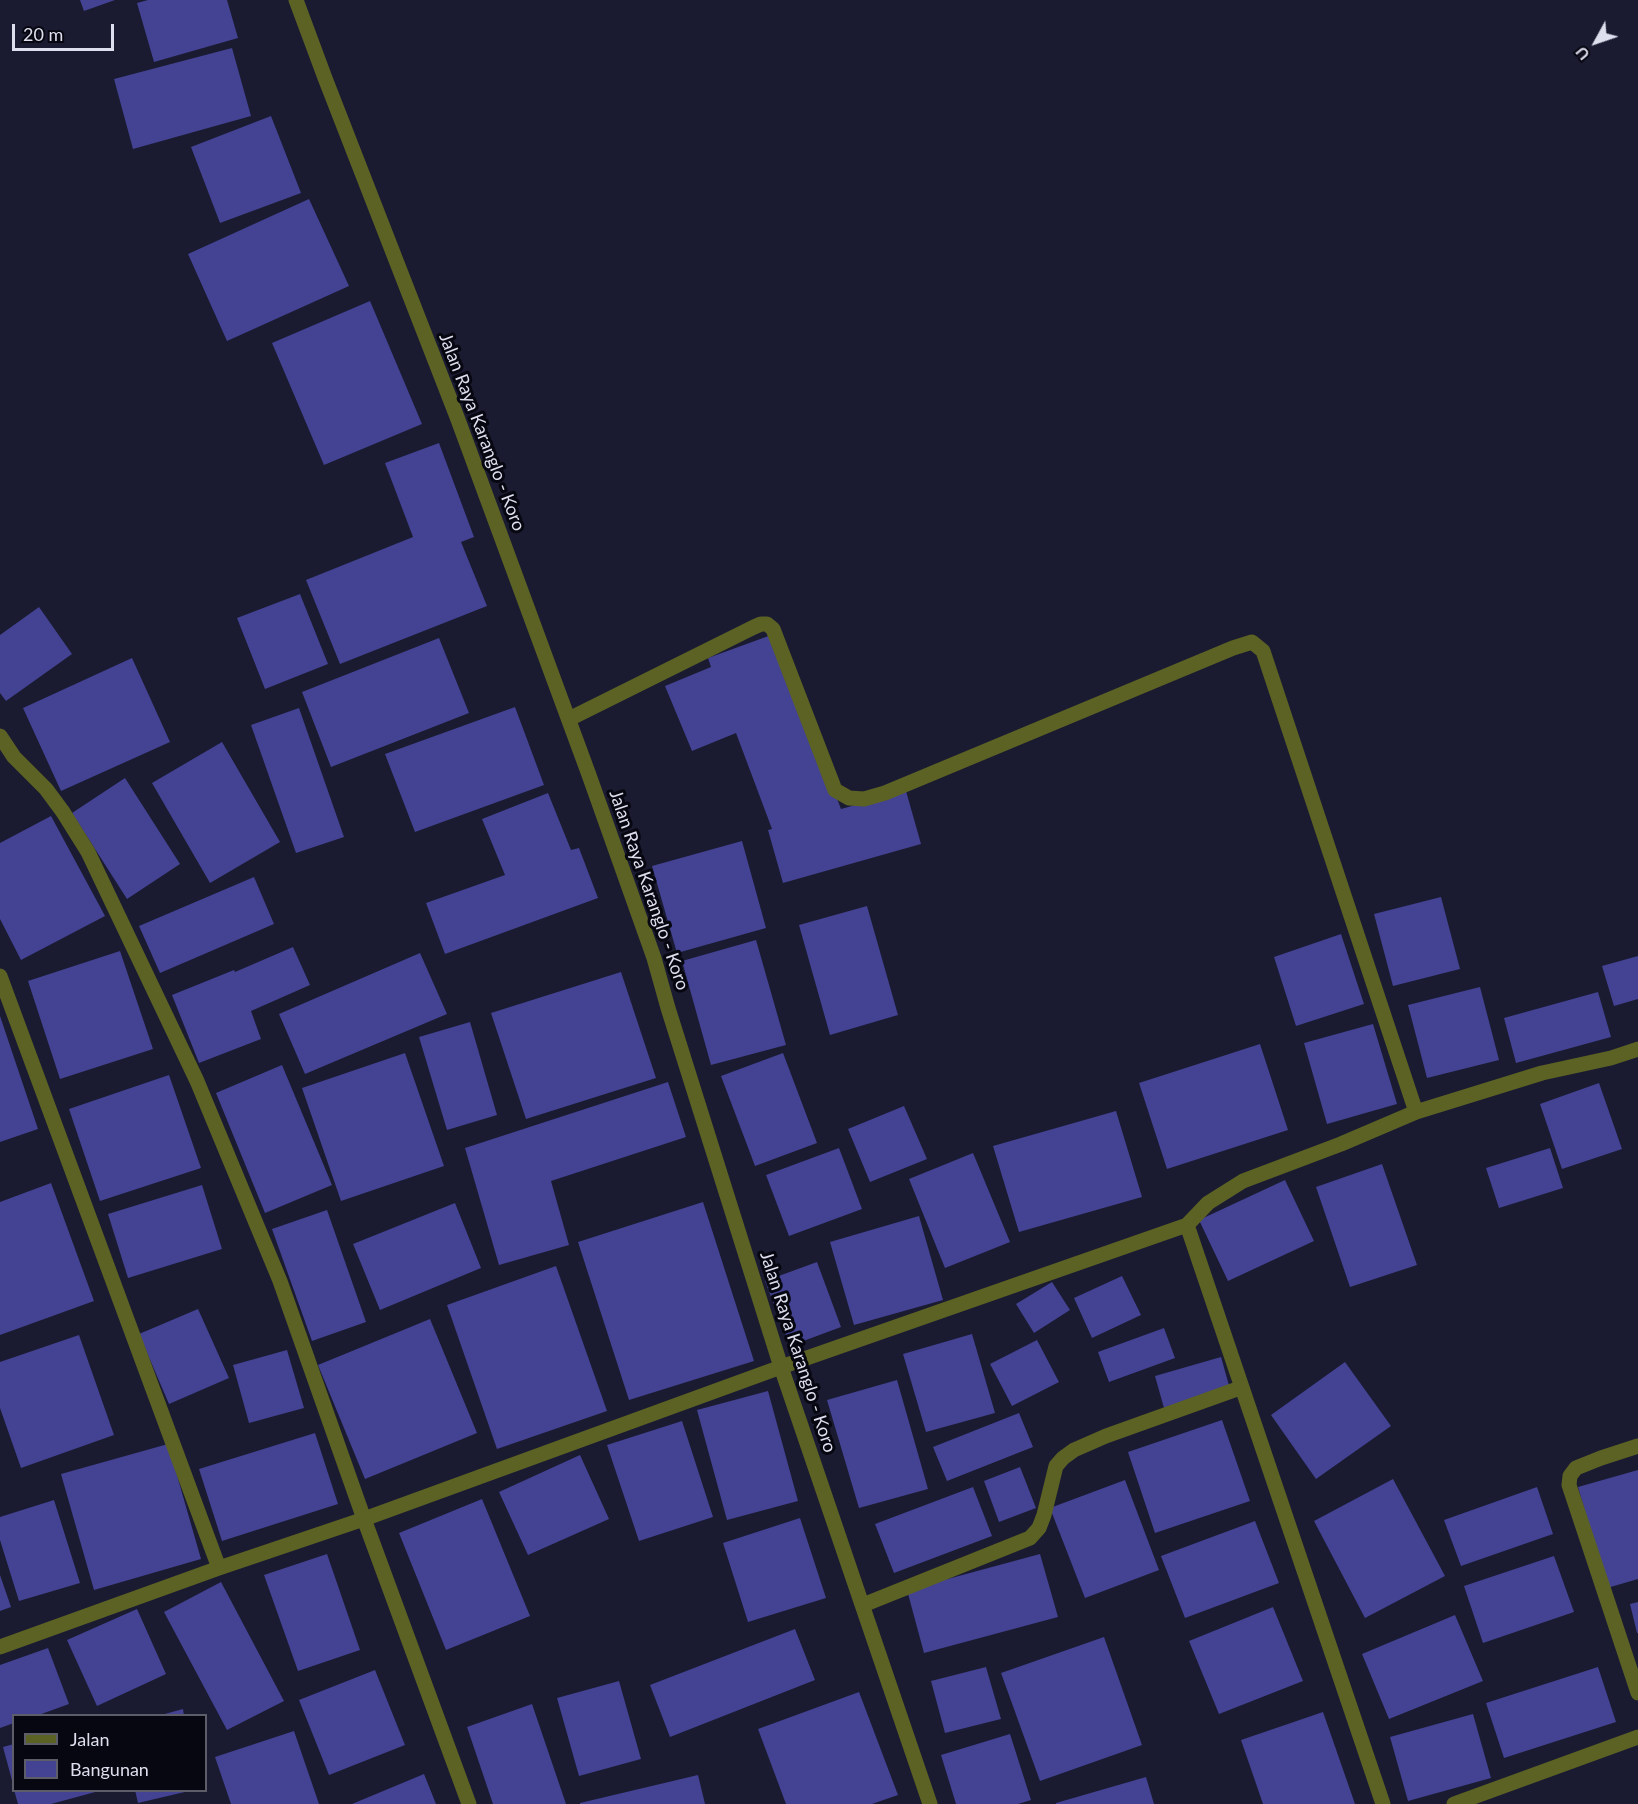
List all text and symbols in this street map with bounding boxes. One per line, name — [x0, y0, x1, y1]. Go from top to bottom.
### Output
scale bar — [15, 12, 117, 50]
north arrow — [1566, 12, 1626, 72]
text: 20 m — [23, 23, 63, 45]
text: U — [1571, 43, 1593, 65]
street label: Jalan Raya Karanglo - Koro — [434, 330, 530, 534]
street label: Jalan Raya Karanglo - Koro — [605, 787, 693, 993]
street label: Jalan Raya Karanglo - Koro — [755, 1249, 841, 1455]
legend — [12, 1714, 207, 1792]
text: Jalan — [70, 1728, 109, 1750]
text: Bangunan — [70, 1758, 149, 1780]

